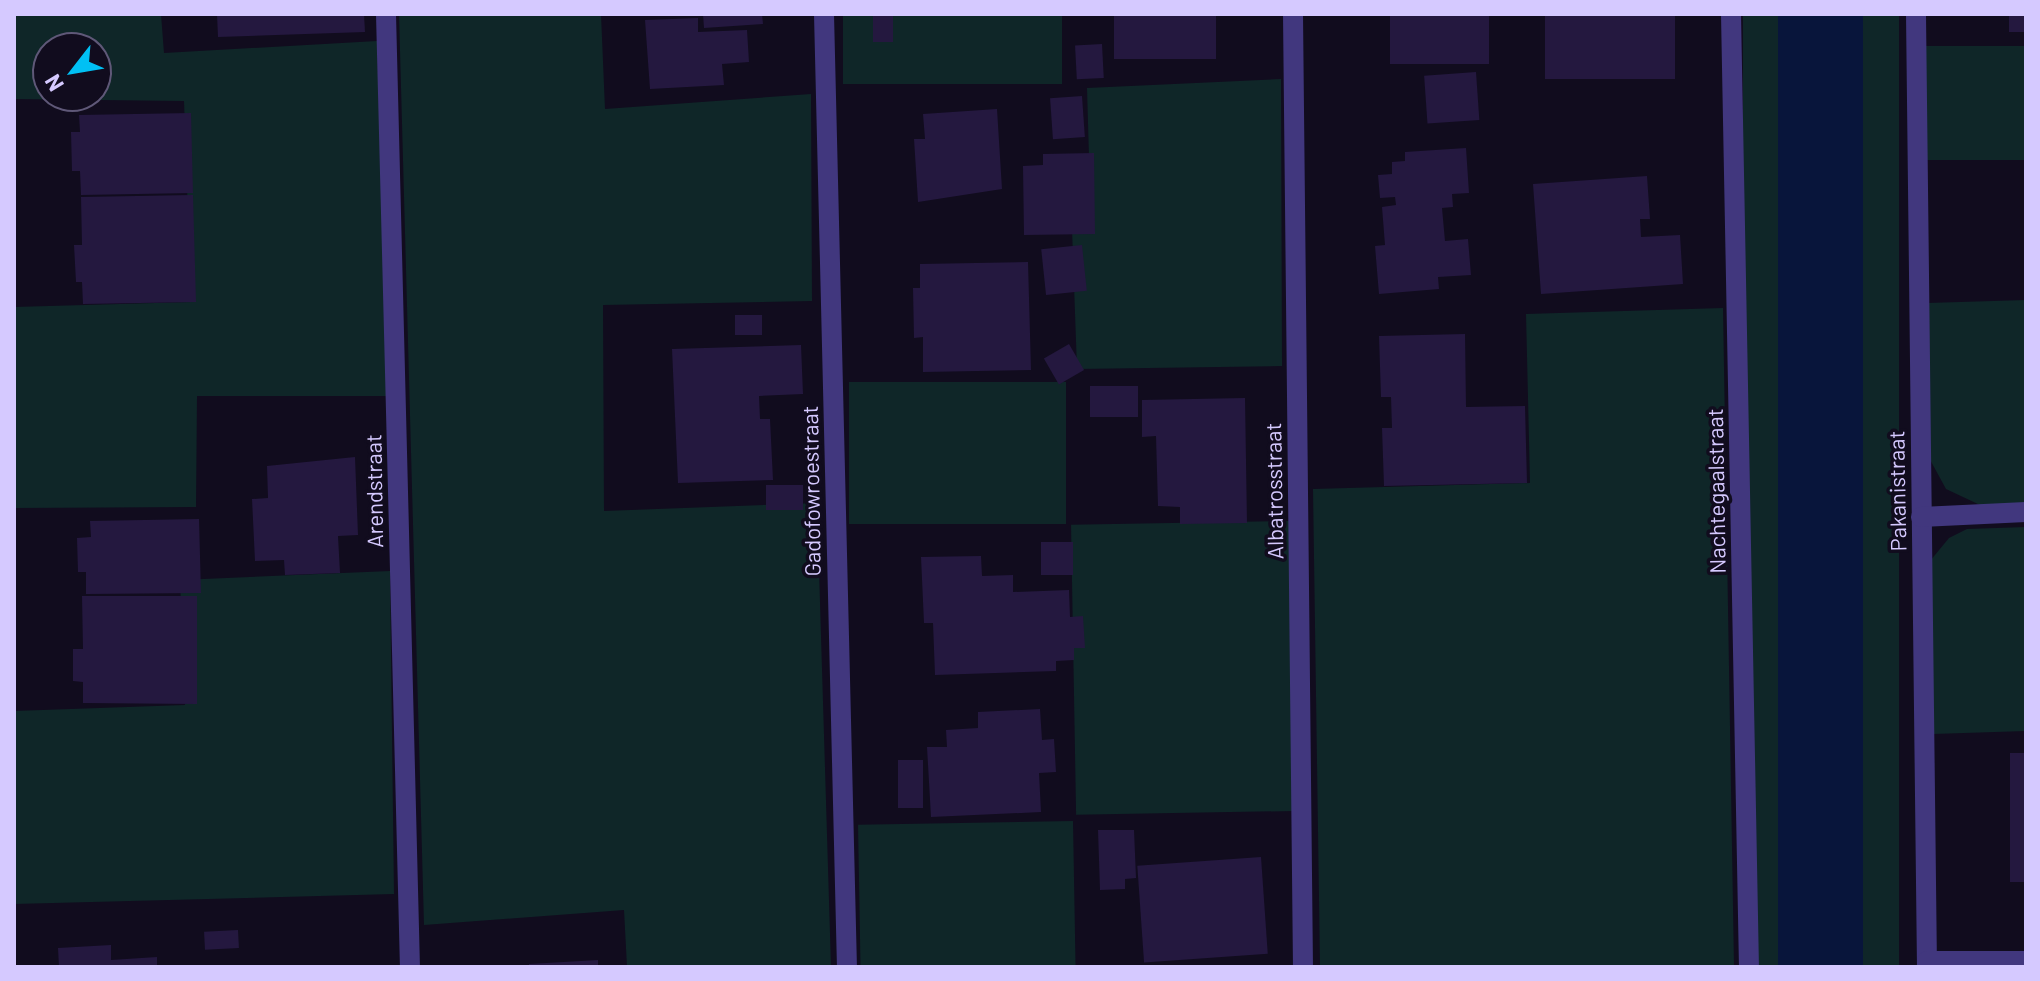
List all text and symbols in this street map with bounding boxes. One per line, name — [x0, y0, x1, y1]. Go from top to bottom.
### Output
north arrow — [32, 32, 112, 112]
text: N — [38, 70, 68, 96]
street label: Gadofowroestraat — [796, 405, 826, 577]
street label: Nachtegaalstraat — [1701, 408, 1731, 574]
street label: Albatrosstraat — [1260, 422, 1288, 560]
street label: Pakanistraat — [1883, 430, 1911, 552]
street label: Arendstraat — [360, 434, 388, 548]

